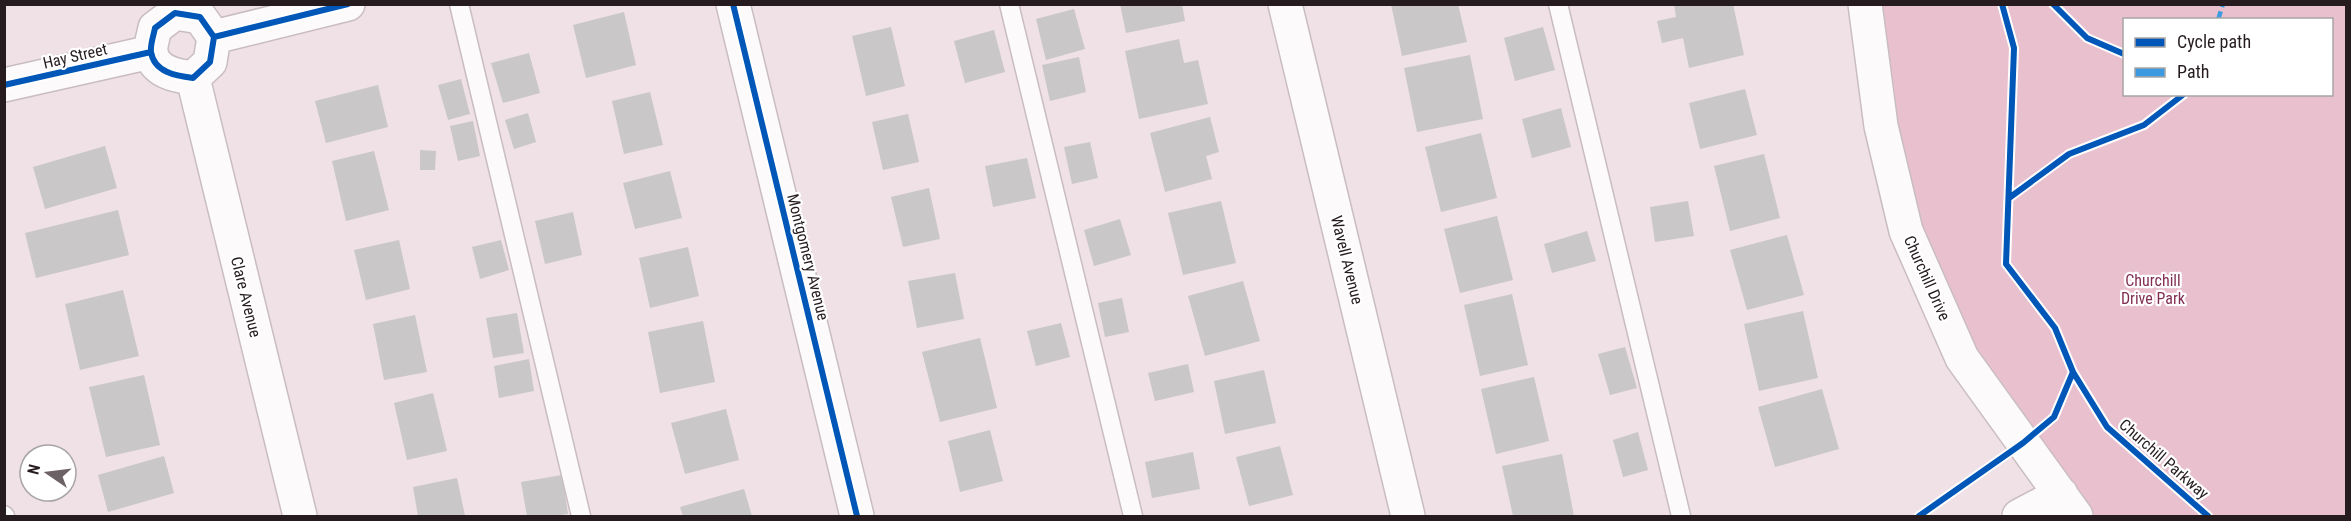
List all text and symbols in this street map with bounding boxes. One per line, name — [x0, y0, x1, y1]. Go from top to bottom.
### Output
legend — [2123, 18, 2333, 96]
text: Cycle path — [2177, 31, 2251, 52]
street label: Hay Street — [41, 39, 109, 73]
text: Path — [2177, 61, 2210, 82]
street label: Montgomery Avenue — [783, 192, 833, 322]
street label: Wavell Avenue — [1327, 214, 1367, 306]
street label: Churchill Drive — [1900, 233, 1954, 323]
street label: Clare Avenue — [227, 255, 265, 339]
park label: Churchill Drive Park — [2121, 271, 2186, 308]
street label: Churchill Parkway — [2115, 415, 2213, 503]
north arrow — [18, 443, 78, 503]
text: N — [24, 462, 44, 477]

